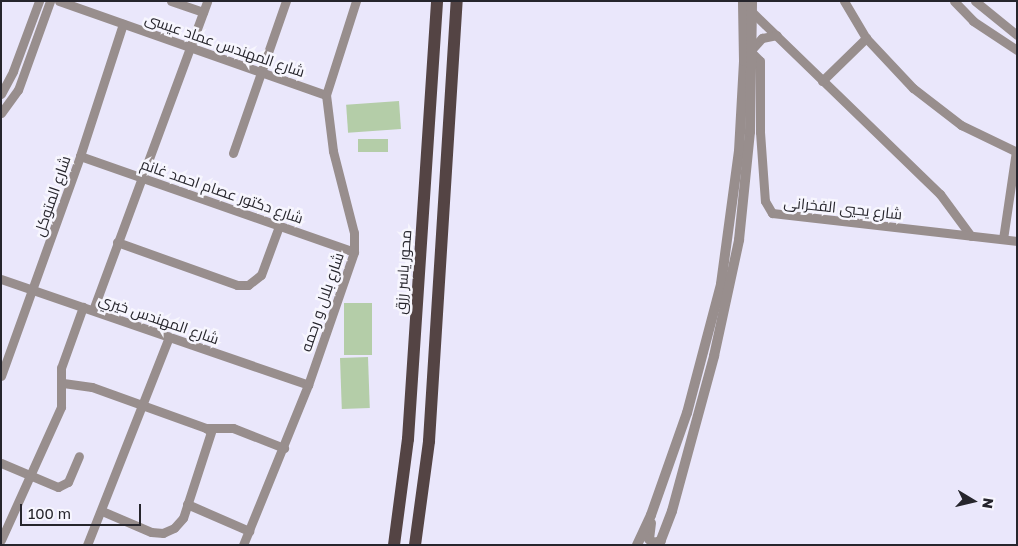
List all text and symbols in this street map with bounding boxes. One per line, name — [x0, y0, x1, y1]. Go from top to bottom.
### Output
street label: شارع المهندس عماد عيسى — [143, 9, 307, 81]
street label: شارع المتوكل — [30, 153, 74, 239]
street label: شارع دكتور عصام احمد غانم — [138, 155, 306, 227]
street label: شارع يحيي الفخرانى — [783, 193, 903, 223]
street label: محور ياسر رزق — [391, 229, 415, 315]
street label: شارع بلال و رحمه — [297, 250, 347, 354]
street label: شارع المهندس خيري — [96, 290, 222, 348]
north arrow — [948, 476, 998, 526]
scale bar — [22, 494, 144, 526]
text: N — [979, 497, 998, 510]
text: 100 m — [28, 504, 71, 522]

